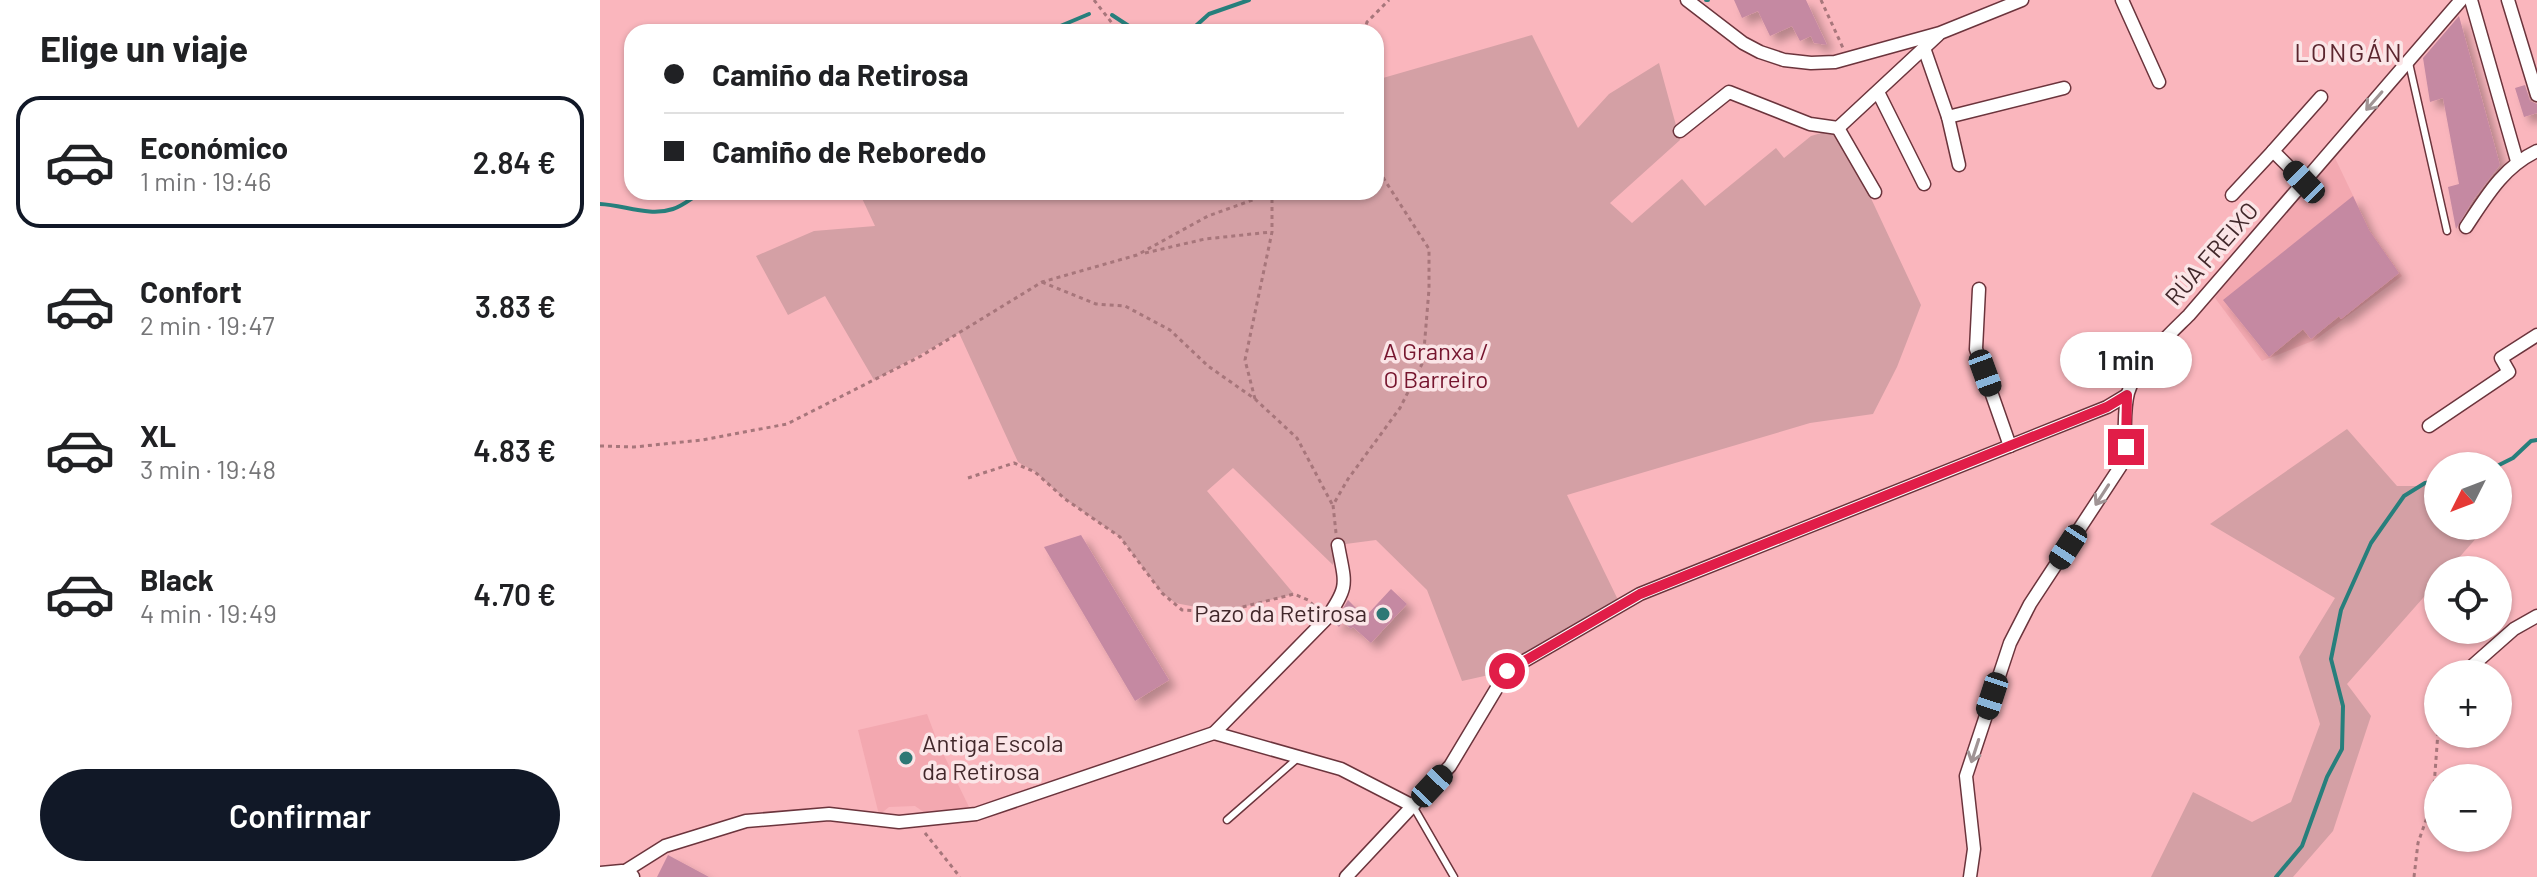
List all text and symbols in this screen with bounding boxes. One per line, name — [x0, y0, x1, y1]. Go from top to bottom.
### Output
text: Elige un viaje — [40, 26, 248, 69]
district label: LONGÁN — [2294, 36, 2404, 67]
text: Camiño da Retirosa — [712, 56, 969, 92]
one-way arrow — [2365, 91, 2383, 111]
icon: car — [44, 126, 116, 198]
text: Económico — [140, 129, 288, 165]
text: Camiño de Reboredo — [712, 133, 987, 169]
text: 2.84 € — [473, 144, 556, 180]
car — [2279, 156, 2329, 208]
text: 1 min · 19:46 — [140, 165, 271, 196]
street label: RÚA FREIXO — [2158, 195, 2264, 311]
icon: car — [44, 270, 116, 342]
text: Confort — [140, 273, 242, 309]
text: 3.83 € — [475, 288, 556, 324]
text: 2 min · 19:47 — [140, 309, 274, 340]
callout: 1 min — [2060, 331, 2192, 387]
park label: A Granxa / O Barreiro — [1383, 336, 1489, 393]
text: 1 min — [2098, 344, 2154, 375]
car — [1966, 346, 2004, 400]
icon: car — [44, 414, 116, 486]
text: XL — [140, 417, 176, 453]
route end — [2108, 429, 2144, 465]
text: 4.83 € — [473, 432, 556, 468]
north arrow — [2424, 452, 2512, 540]
map controls — [2424, 452, 2512, 852]
text: 3 min · 19:48 — [140, 453, 276, 484]
one-way arrow — [2094, 483, 2110, 506]
car — [2045, 520, 2091, 574]
button: locate — [2424, 556, 2512, 644]
icon: car — [44, 558, 116, 630]
text: Black — [140, 561, 214, 597]
text: 4.70 € — [474, 576, 556, 612]
text: 4 min · 19:49 — [140, 597, 277, 628]
place label: Pazo da Retirosa — [1194, 598, 1367, 627]
marker: Pazo da Retirosa — [1374, 605, 1392, 623]
route start — [1489, 653, 1525, 689]
button: + — [2424, 660, 2512, 748]
car — [1973, 669, 2011, 723]
place label: Antiga Escola da Retirosa — [922, 728, 1064, 785]
one-way arrow — [1966, 738, 1981, 763]
marker: Antiga Escola da Retirosa — [897, 749, 915, 767]
car — [1407, 760, 1457, 812]
button: − — [2424, 764, 2512, 852]
button: Confirmar — [40, 769, 560, 861]

